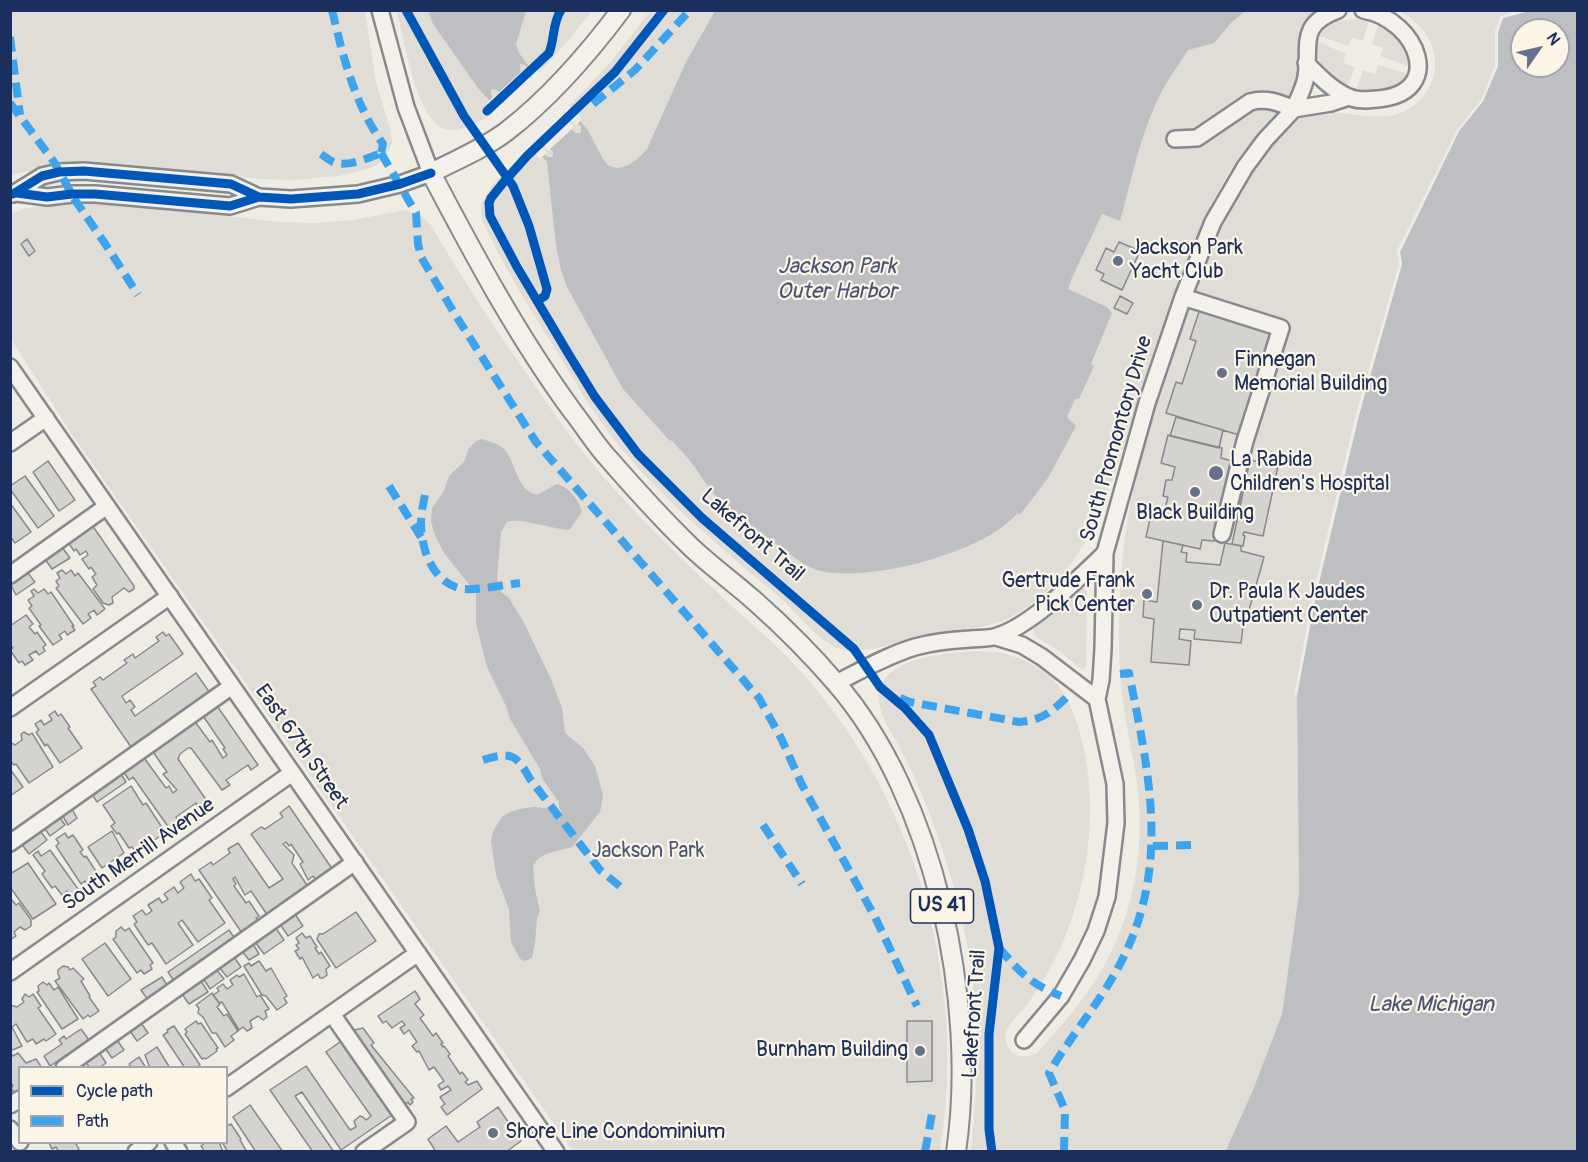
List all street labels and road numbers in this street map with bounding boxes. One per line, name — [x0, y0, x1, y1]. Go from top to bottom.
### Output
street label: South Promontory Drive — [1076, 333, 1158, 545]
street label: Lakefront Trail — [695, 484, 809, 588]
street label: East 67th Street — [249, 680, 353, 814]
street label: South Merrill Avenue — [58, 793, 220, 917]
road number: US 41 — [910, 889, 974, 923]
street label: Lakefront Trail — [958, 949, 992, 1079]

